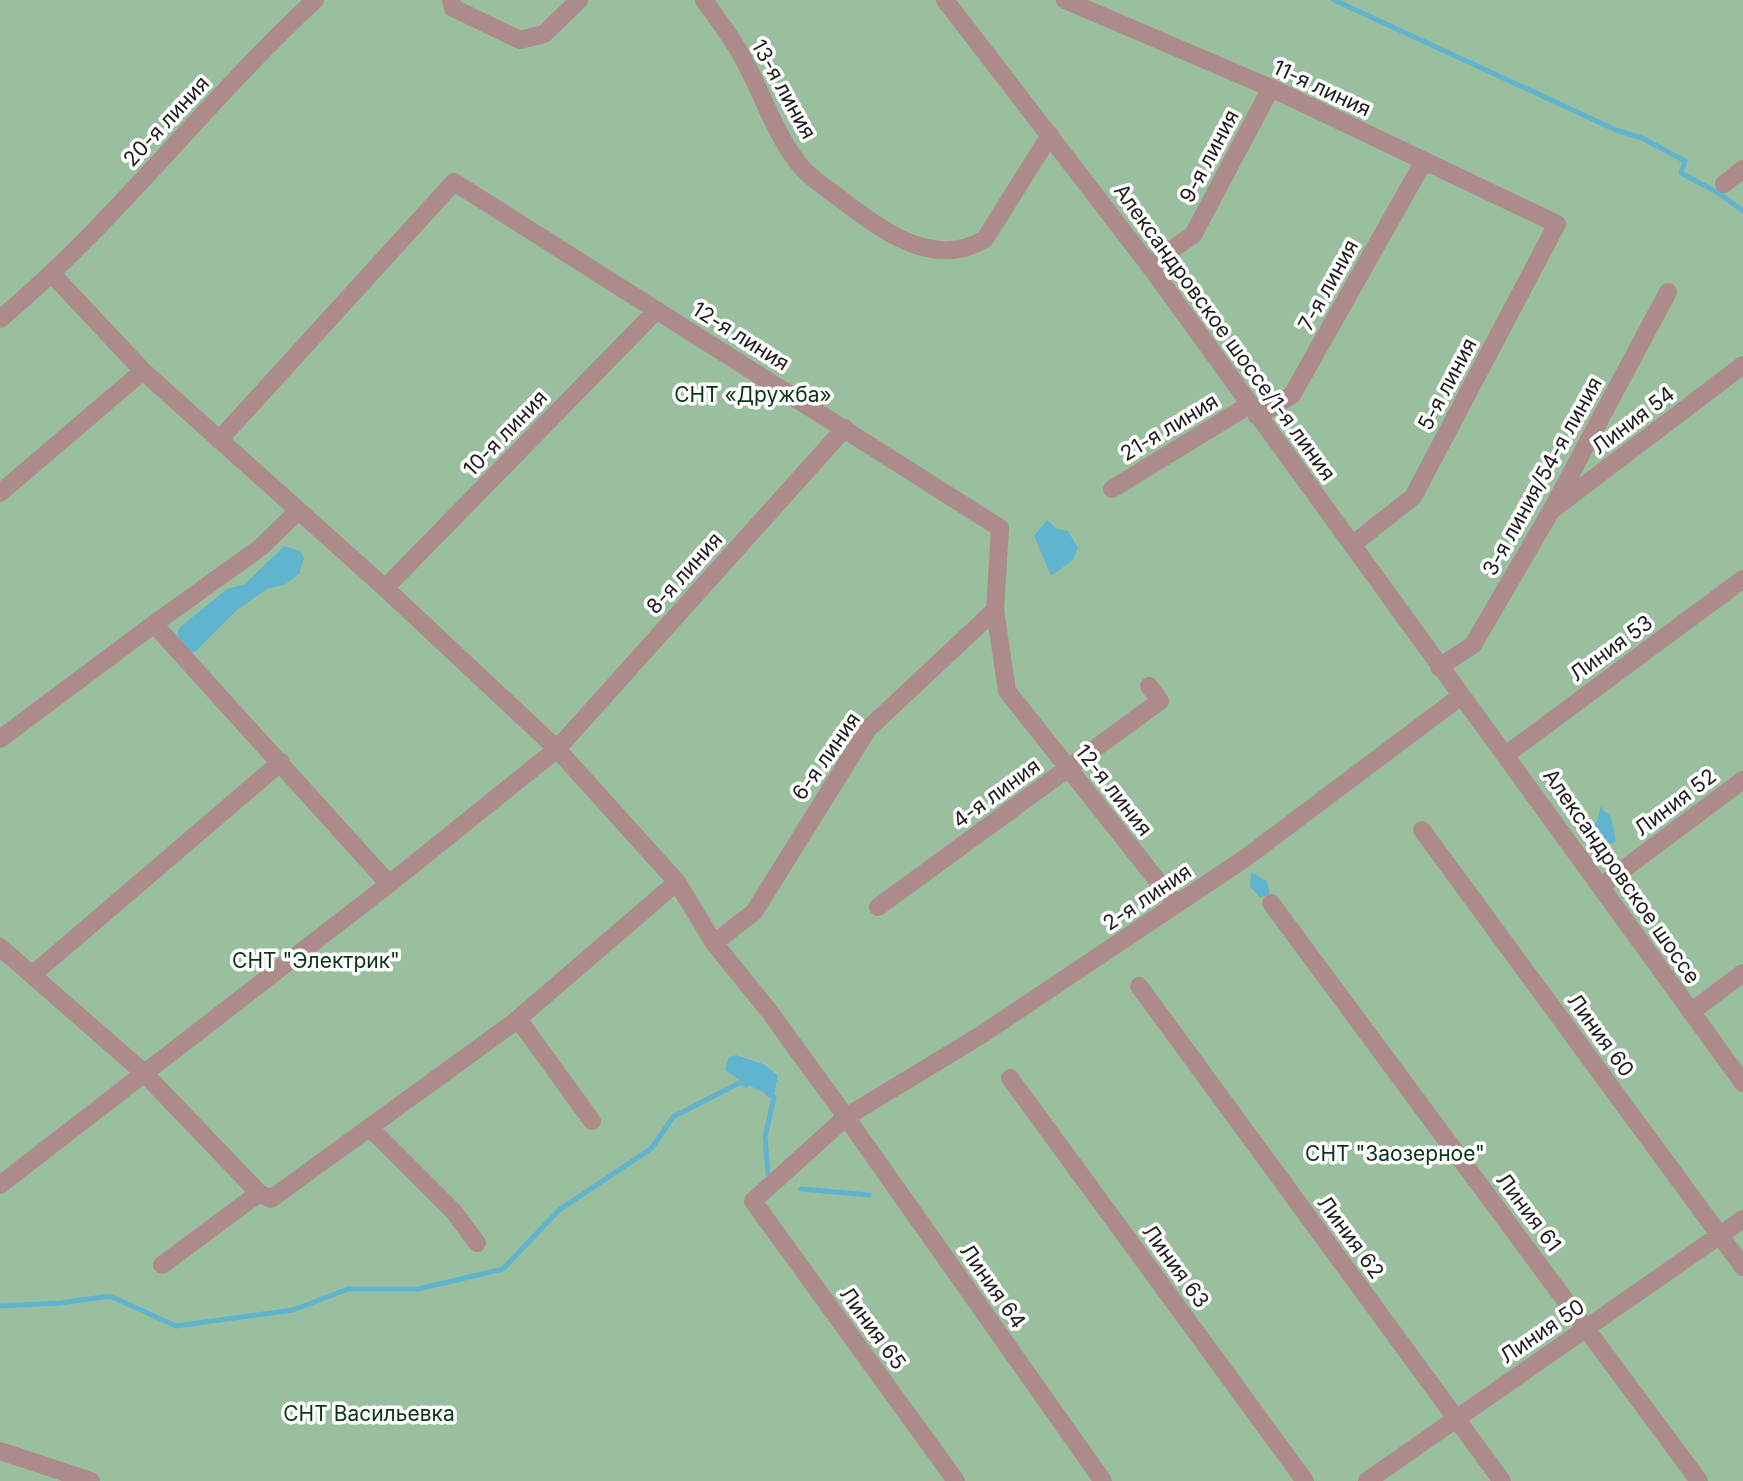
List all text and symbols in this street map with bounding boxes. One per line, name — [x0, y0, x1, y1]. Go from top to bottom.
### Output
street label: 13-я линия — [746, 35, 822, 143]
street label: 11-я линия — [1269, 54, 1375, 122]
street label: 20-я линия — [118, 71, 214, 171]
street label: 9-я линия — [1174, 105, 1244, 207]
street label: Александровское шоссе/1-я линия — [1109, 179, 1341, 485]
street label: 7-я линия — [1293, 235, 1363, 335]
street label: 12-я линия — [688, 296, 794, 376]
street label: 5-я линия — [1412, 334, 1482, 434]
street label: 3-я линия/54-я линия — [1477, 372, 1607, 580]
street label: Линия 54 — [1587, 381, 1679, 459]
park label: СНТ «Дружба» — [674, 382, 832, 407]
street label: 10-я линия — [458, 385, 552, 481]
street label: 21-я линия — [1116, 388, 1222, 466]
street label: 8-я линия — [641, 527, 727, 619]
street label: Линия 53 — [1565, 610, 1657, 686]
street label: 6-я линия — [787, 707, 865, 805]
street label: 12-я линия — [1070, 739, 1158, 841]
street label: 4-я линия — [947, 753, 1045, 833]
street label: Линия 52 — [1629, 763, 1721, 841]
street label: Александровское шоссе — [1538, 764, 1706, 988]
street label: 2-я линия — [1098, 858, 1196, 936]
park label: СНТ "Электрик" — [232, 948, 400, 973]
street label: Линия 60 — [1562, 989, 1640, 1081]
park label: СНТ "Заозерное" — [1305, 1141, 1485, 1166]
street label: Линия 61 — [1491, 1168, 1567, 1256]
street label: Линия 62 — [1313, 1191, 1389, 1283]
street label: Линия 63 — [1138, 1220, 1214, 1312]
street label: Линия 64 — [955, 1239, 1031, 1333]
street label: Линия 65 — [835, 1282, 911, 1374]
street label: Линия 50 — [1495, 1294, 1589, 1368]
park label: СНТ Васильевка — [283, 1401, 455, 1426]

